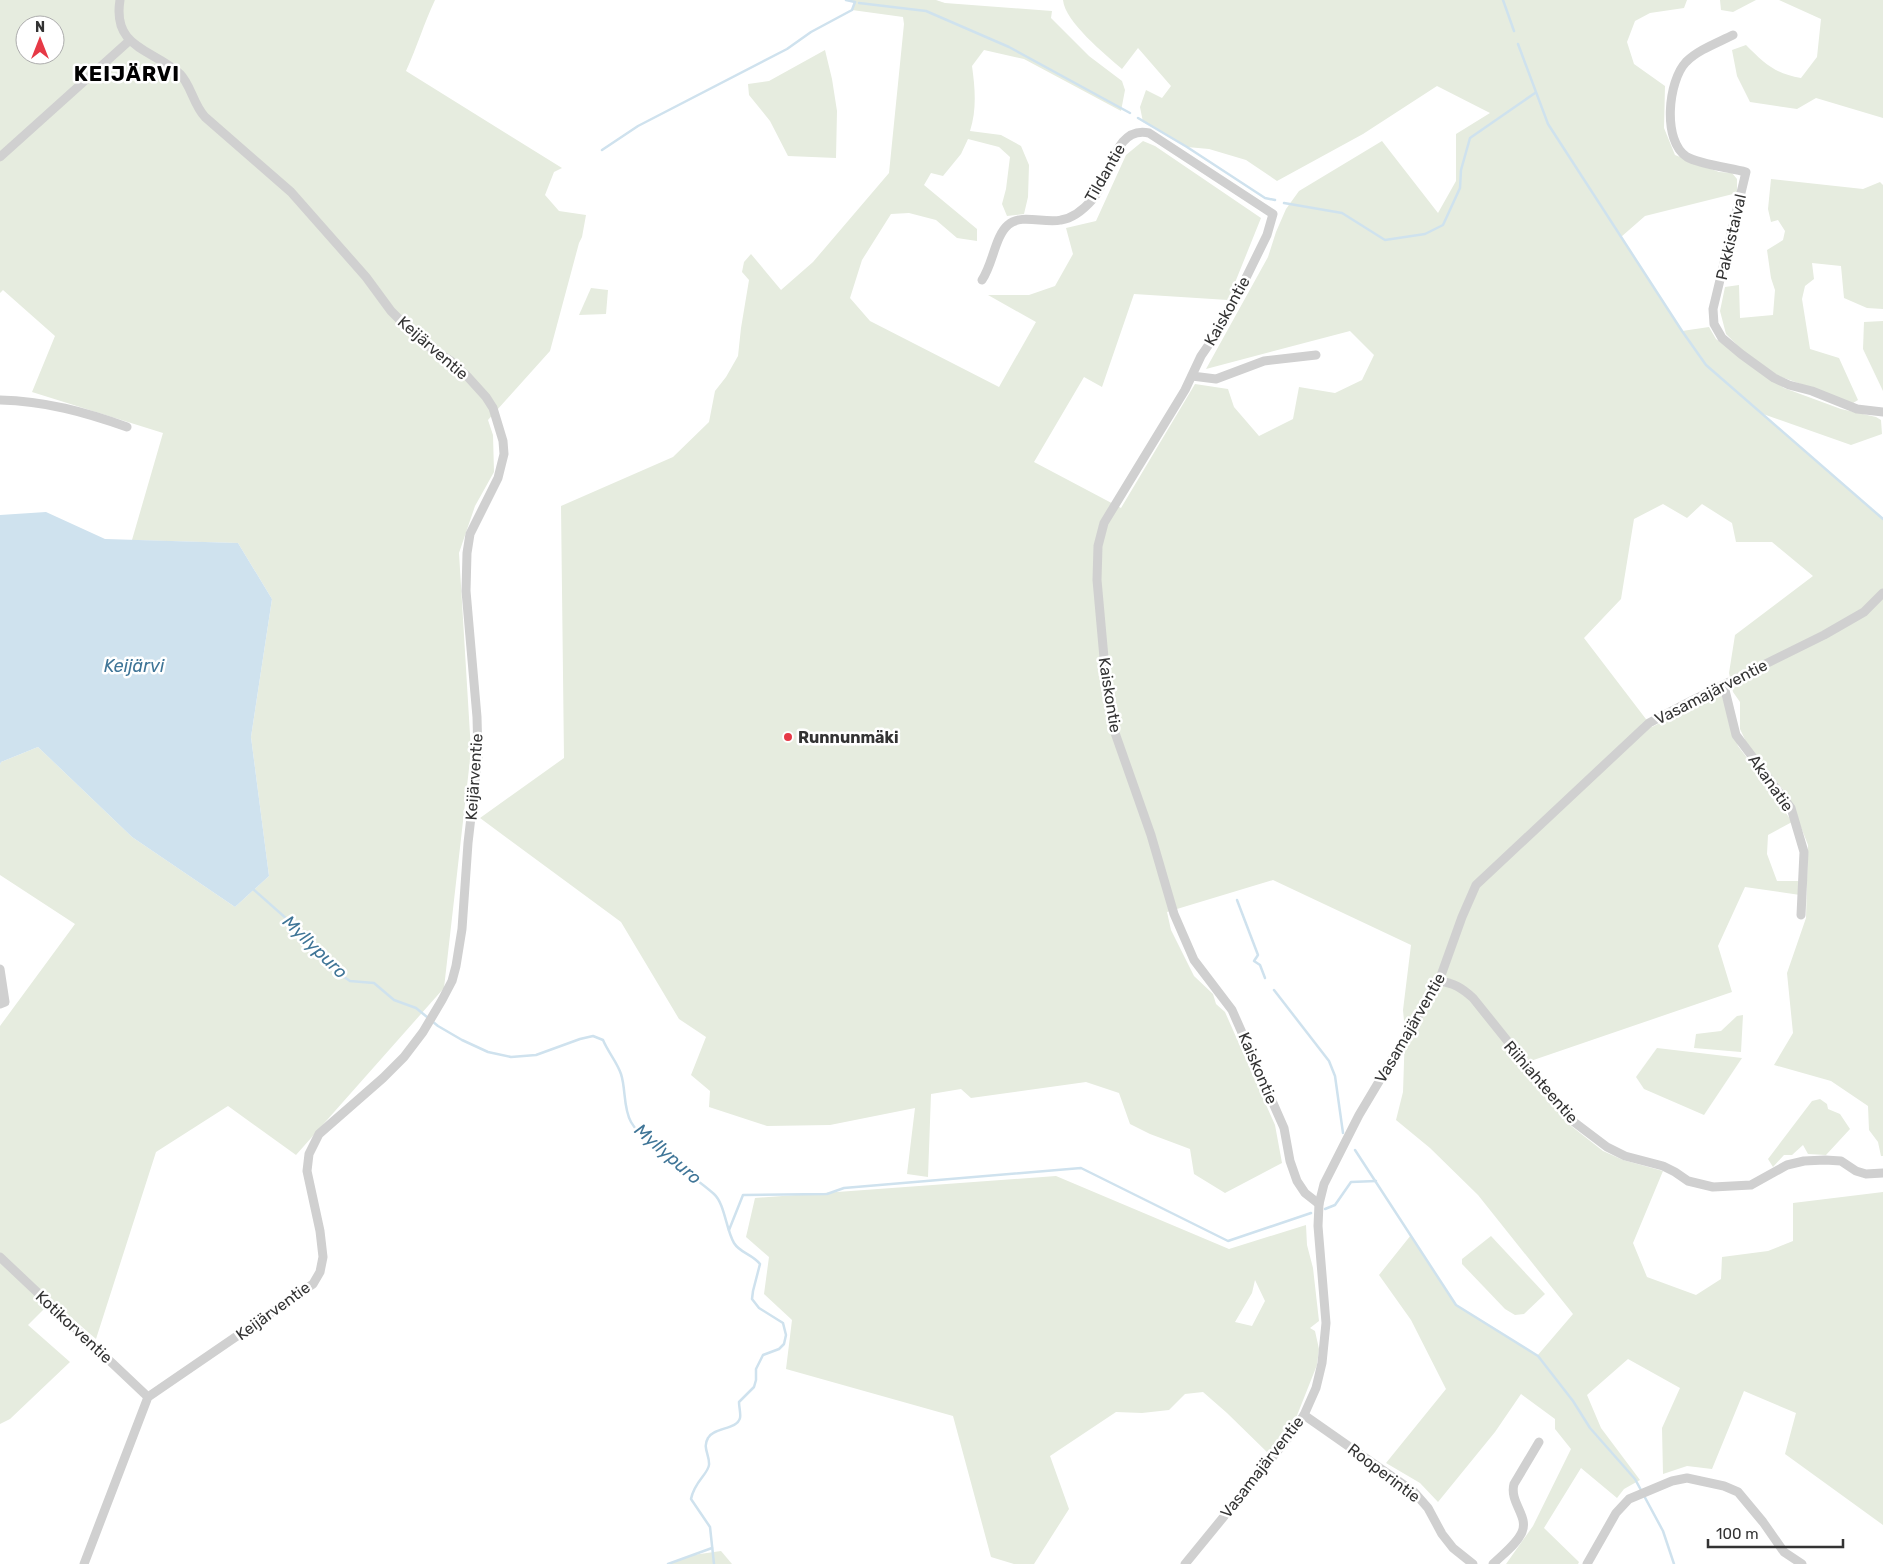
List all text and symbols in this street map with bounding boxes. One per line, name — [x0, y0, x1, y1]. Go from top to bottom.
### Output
north arrow — [15, 15, 65, 65]
text: N — [35, 19, 45, 36]
district label: KEIJÄRVI — [74, 61, 180, 86]
street label: Tildantie — [1081, 141, 1129, 205]
street label: Pakkistaival — [1712, 192, 1750, 282]
street label: Kaiskontie — [1200, 273, 1254, 349]
street label: Keijärventie — [394, 312, 472, 384]
water label: Keijärvi — [104, 655, 165, 677]
street label: Vasamajärventie — [1652, 655, 1770, 729]
street label: Kaiskontie — [1095, 656, 1125, 734]
place label: Runnunmäki — [798, 728, 898, 747]
marker: Runnunmäki — [782, 731, 794, 743]
street label: Keijärventie — [461, 733, 487, 821]
street label: Akanatie — [1745, 751, 1797, 815]
water label: Myllypuro — [278, 911, 352, 983]
street label: Vasamajärventie — [1371, 970, 1449, 1086]
street label: Kaiskontie — [1234, 1029, 1282, 1107]
street label: Riihiahteentie — [1500, 1037, 1582, 1127]
water label: Myllypuro — [630, 1119, 706, 1189]
street label: Keijärventie — [232, 1278, 314, 1344]
street label: Kotikorventie — [32, 1287, 116, 1367]
street label: Vasamajärventie — [1216, 1412, 1308, 1522]
street label: Rooperintie — [1344, 1440, 1424, 1506]
scale bar — [1708, 1516, 1843, 1548]
text: 100 m — [1716, 1525, 1758, 1543]

